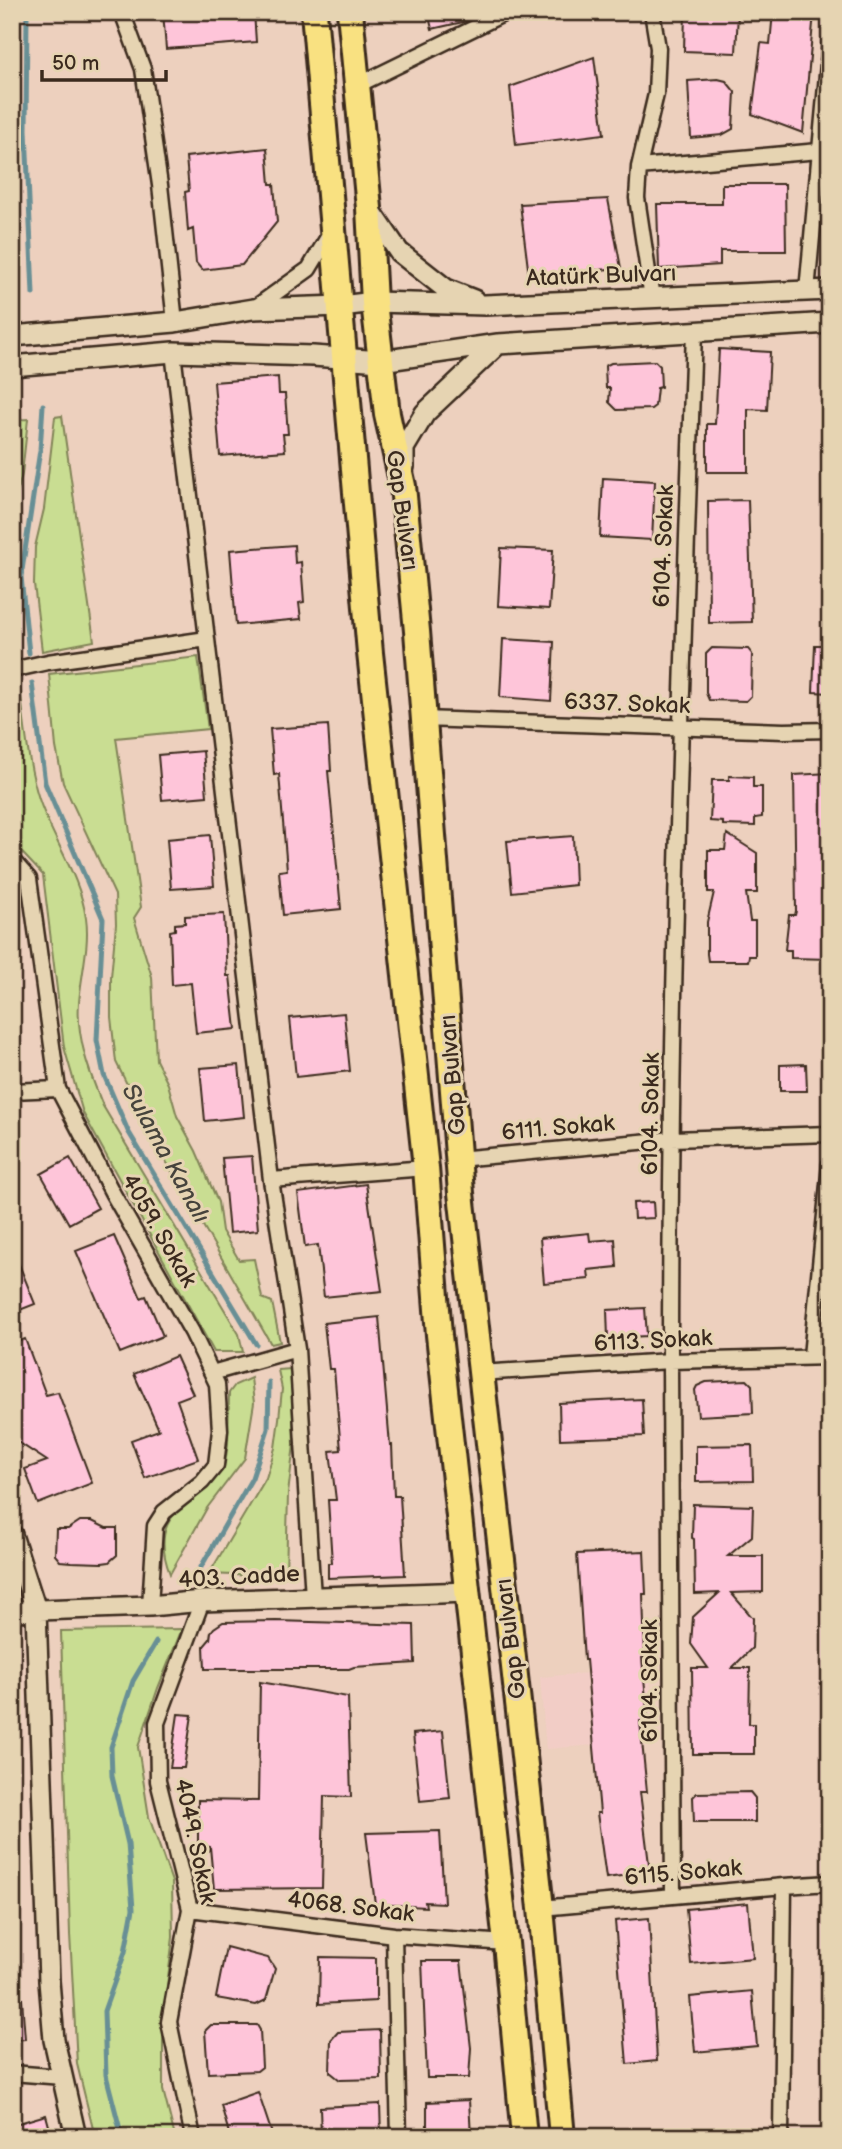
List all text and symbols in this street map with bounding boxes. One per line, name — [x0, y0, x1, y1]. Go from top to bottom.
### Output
scale bar — [42, 38, 166, 82]
text: 50 m — [52, 51, 99, 76]
street label: Atatürk Bulvarı — [525, 259, 677, 293]
street label: Gap Bulvarı — [380, 448, 424, 572]
street label: 6104. Sokak — [648, 483, 680, 608]
street label: 6337. Sokak — [563, 688, 691, 720]
street label: Gap Bulvarı — [434, 1013, 472, 1136]
street label: 6104. Sokak — [636, 1052, 666, 1176]
water label: Sulama Kanalı — [115, 1078, 216, 1228]
street label: 6111. Sokak — [501, 1109, 616, 1147]
street label: 4059. Sokak — [115, 1169, 203, 1293]
street label: 6113. Sokak — [593, 1324, 714, 1358]
street label: 403. Cadde — [178, 1560, 301, 1594]
street label: Gap Bulvarı — [490, 1577, 532, 1701]
street label: 6104. Sokak — [636, 1619, 664, 1742]
street label: 4049. Sokak — [168, 1776, 222, 1907]
street label: 6115. Sokak — [623, 1854, 744, 1892]
street label: 4068. Sokak — [286, 1885, 417, 1929]

